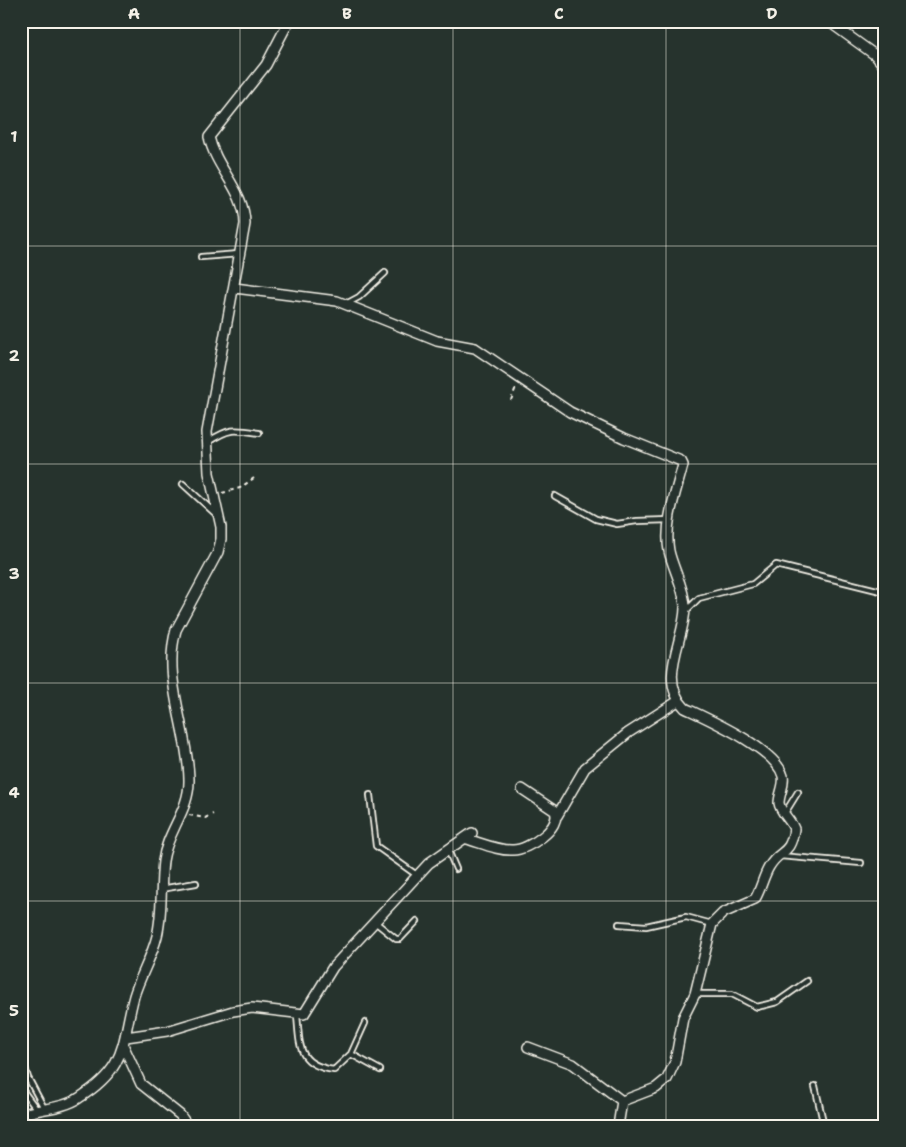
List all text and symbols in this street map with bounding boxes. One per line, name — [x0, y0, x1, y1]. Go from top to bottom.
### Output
text: A — [128, 3, 140, 24]
text: B — [342, 3, 352, 24]
text: C — [554, 3, 564, 24]
text: D — [766, 3, 778, 24]
text: 1 — [10, 126, 18, 147]
text: 2 — [8, 345, 20, 366]
text: 3 — [8, 563, 20, 584]
text: 4 — [8, 782, 20, 803]
text: 5 — [9, 1000, 19, 1021]

